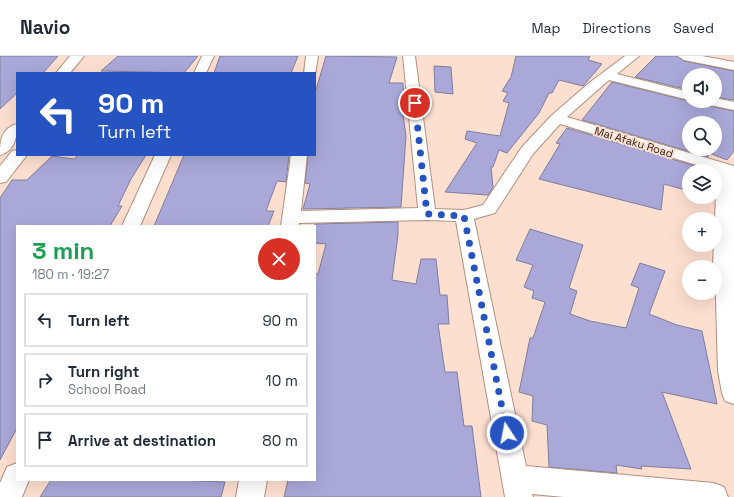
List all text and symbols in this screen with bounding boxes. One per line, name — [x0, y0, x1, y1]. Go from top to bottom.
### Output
text: Navio — [20, 15, 70, 40]
text: Map — [531, 19, 561, 37]
text: Directions — [583, 19, 651, 37]
text: Saved — [673, 19, 714, 37]
map controls — [682, 68, 722, 300]
button: sound — [682, 68, 722, 108]
text: 90 m — [98, 85, 164, 121]
pin — [398, 86, 432, 120]
icon: left — [32, 88, 84, 140]
icon: arrive — [404, 92, 426, 114]
button: search — [682, 116, 722, 156]
text: Turn left — [98, 120, 171, 143]
street label: Mai Afaku Road — [593, 123, 675, 161]
button: layers — [682, 164, 722, 204]
button: + — [682, 212, 722, 252]
text: 3 min — [32, 235, 94, 266]
button: close — [258, 238, 300, 280]
button: − — [682, 260, 722, 300]
text: 180 m · 19:27 — [32, 266, 109, 283]
icon: left — [34, 309, 56, 331]
text: Turn left — [68, 311, 130, 330]
text: 90 m — [262, 311, 298, 330]
text: Turn right — [68, 362, 139, 381]
icon: right — [34, 369, 56, 391]
text: 10 m — [265, 371, 298, 390]
text: School Road — [68, 381, 146, 398]
position arrow — [486, 412, 528, 454]
icon: arrive — [34, 429, 56, 451]
text: Arrive at destination — [68, 431, 216, 450]
text: 80 m — [262, 431, 298, 450]

